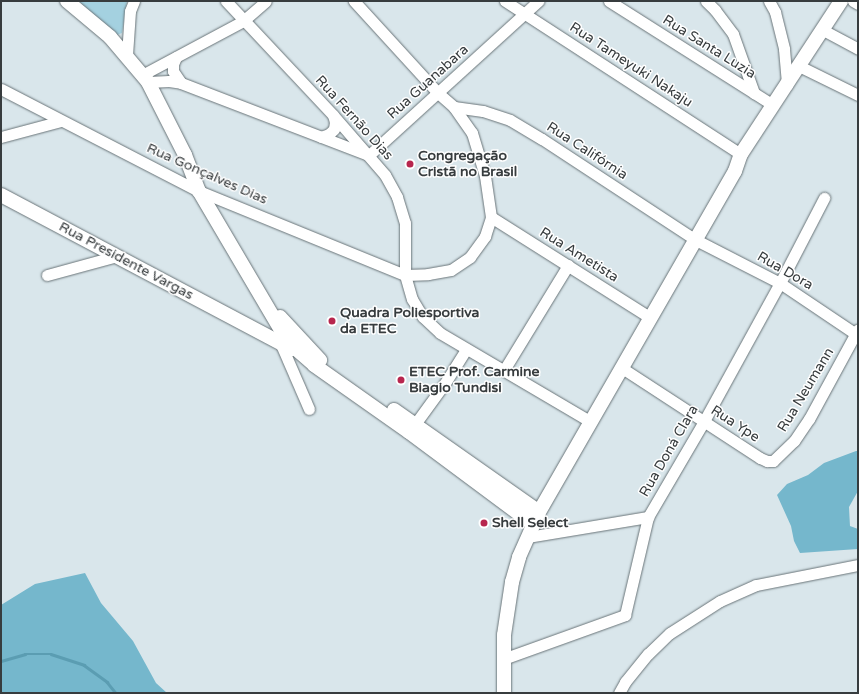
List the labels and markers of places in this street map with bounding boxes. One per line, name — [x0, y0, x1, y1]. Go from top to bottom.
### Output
place label: Congregação Cristã no Brasil — [418, 148, 517, 180]
marker: Congregação Cristã no Brasil — [405, 159, 415, 169]
place label: Quadra Poliesportiva da ETEC — [340, 305, 479, 338]
marker: Quadra Poliesportiva da ETEC — [327, 316, 337, 326]
place label: ETEC Prof. Carmine Biagio Tundisi — [409, 364, 540, 396]
marker: ETEC Prof. Carmine Biagio Tundisi — [396, 375, 406, 385]
place label: Shell Select — [492, 515, 568, 531]
marker: Shell Select — [479, 518, 489, 528]

